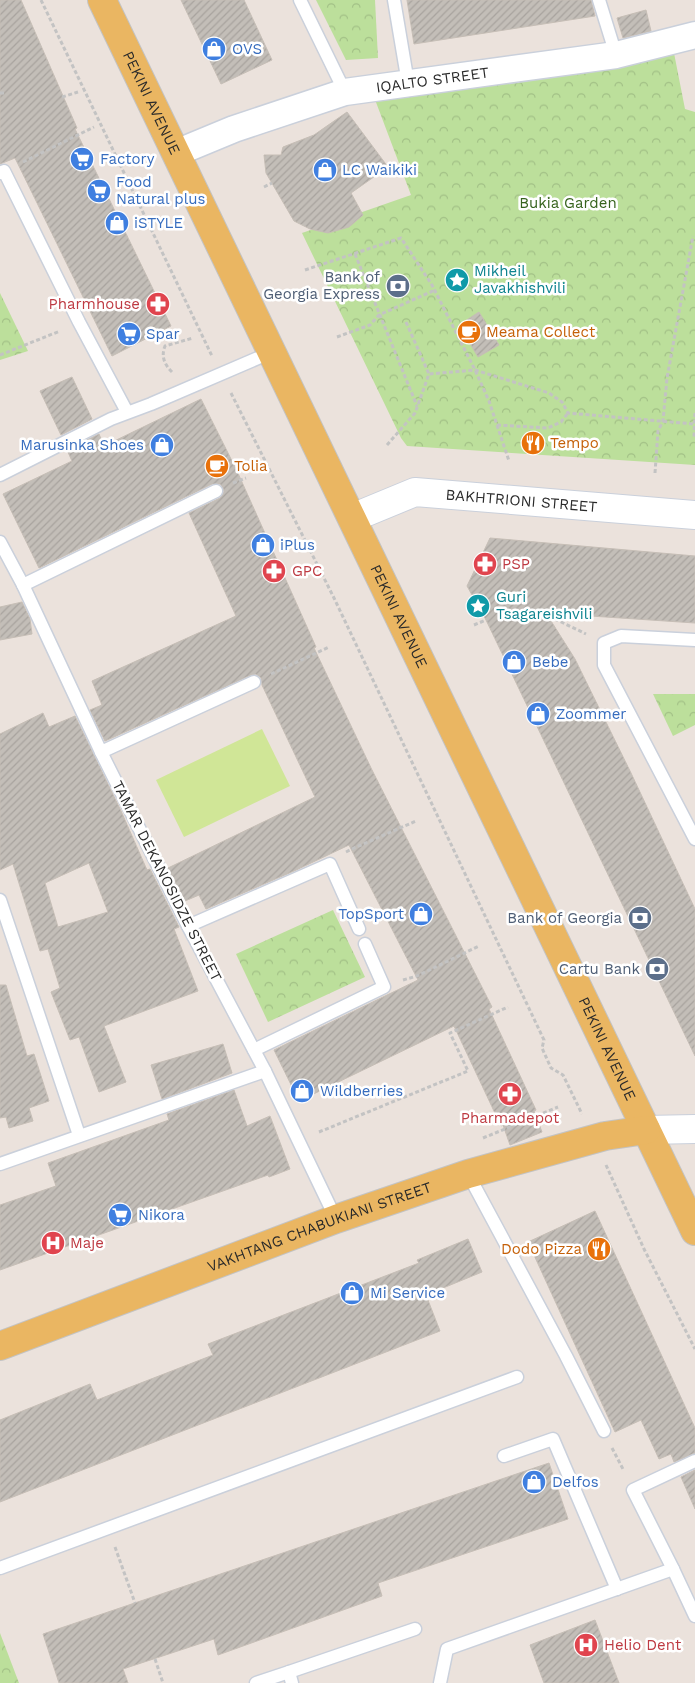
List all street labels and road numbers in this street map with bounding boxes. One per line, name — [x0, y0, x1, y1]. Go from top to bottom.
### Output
street label: PEKINI AVENUE — [119, 48, 184, 157]
street label: IQALTO STREET — [375, 63, 490, 97]
street label: BAKHTRIONI STREET — [445, 486, 598, 516]
street label: PEKINI AVENUE — [366, 562, 431, 671]
street label: TAMAR DEKANOSIDZE STREET — [108, 778, 226, 984]
street label: PEKINI AVENUE — [575, 994, 640, 1103]
street label: VAKHTANG CHABUKIANI STREET — [205, 1178, 434, 1276]

